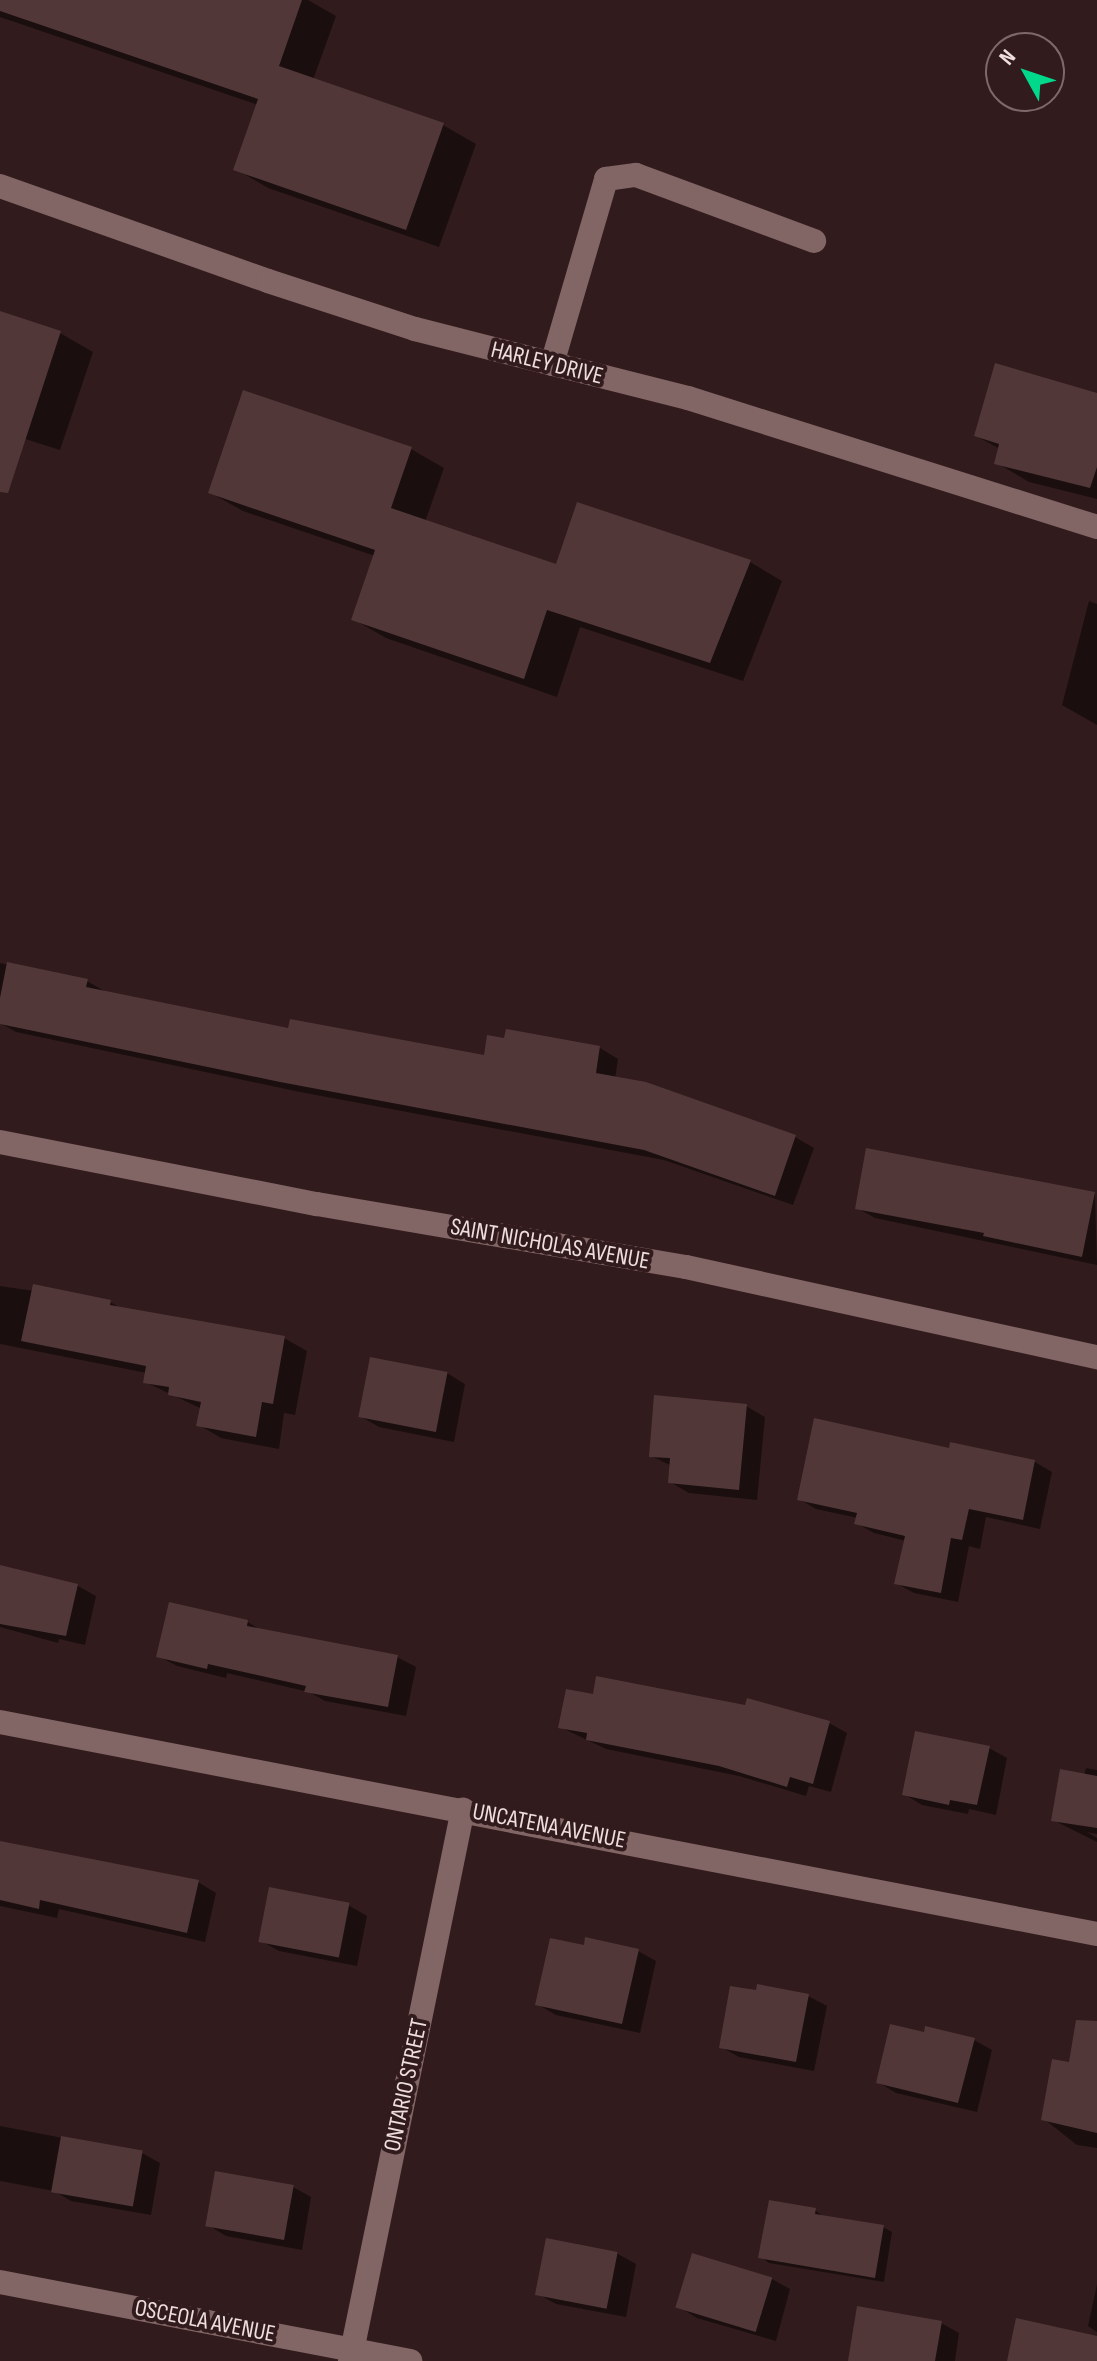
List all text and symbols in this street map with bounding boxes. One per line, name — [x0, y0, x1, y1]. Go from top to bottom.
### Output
north arrow — [985, 32, 1065, 112]
text: N — [994, 44, 1022, 71]
street label: HARLEY DRIVE — [488, 335, 606, 391]
street label: SAINT NICHOLAS AVENUE — [448, 1212, 652, 1276]
street label: UNCATENA AVENUE — [470, 1797, 628, 1855]
street label: ONTARIO STREET — [378, 2016, 434, 2154]
street label: OSCEOLA AVENUE — [132, 2293, 278, 2349]

